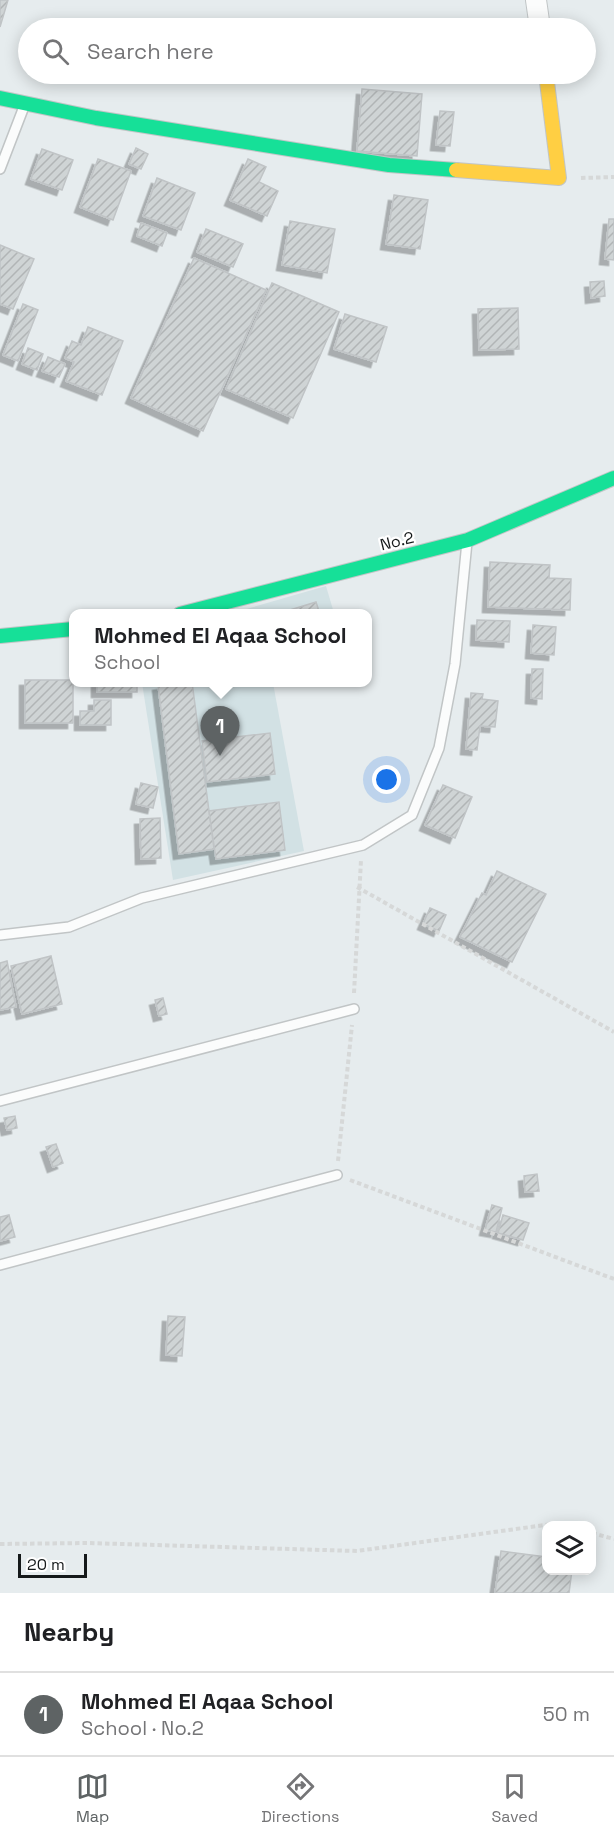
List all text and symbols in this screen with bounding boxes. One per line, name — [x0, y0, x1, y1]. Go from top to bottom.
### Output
search box — [18, 18, 596, 84]
icon: search — [39, 35, 72, 68]
text: Search here — [87, 37, 214, 65]
street label: No.2 — [378, 527, 416, 555]
popup — [69, 609, 372, 687]
text: Mohmed El Aqaa School — [94, 621, 347, 649]
text: School — [94, 649, 160, 675]
pin: 1 — [200, 706, 240, 756]
your location — [372, 765, 401, 794]
map controls — [542, 1521, 596, 1575]
button: layers — [542, 1521, 596, 1575]
scale bar — [18, 1551, 87, 1578]
text: 20 m — [27, 1554, 65, 1575]
text: Nearby — [24, 1615, 114, 1649]
text: Mohmed El Aqaa School — [81, 1687, 333, 1715]
text: 1 — [39, 1701, 48, 1727]
text: 50 m — [543, 1701, 590, 1727]
text: School · No.2 — [81, 1715, 204, 1741]
tab: Map — [76, 1770, 109, 1827]
tab: Directions — [261, 1770, 340, 1827]
tab: Saved — [491, 1770, 538, 1827]

